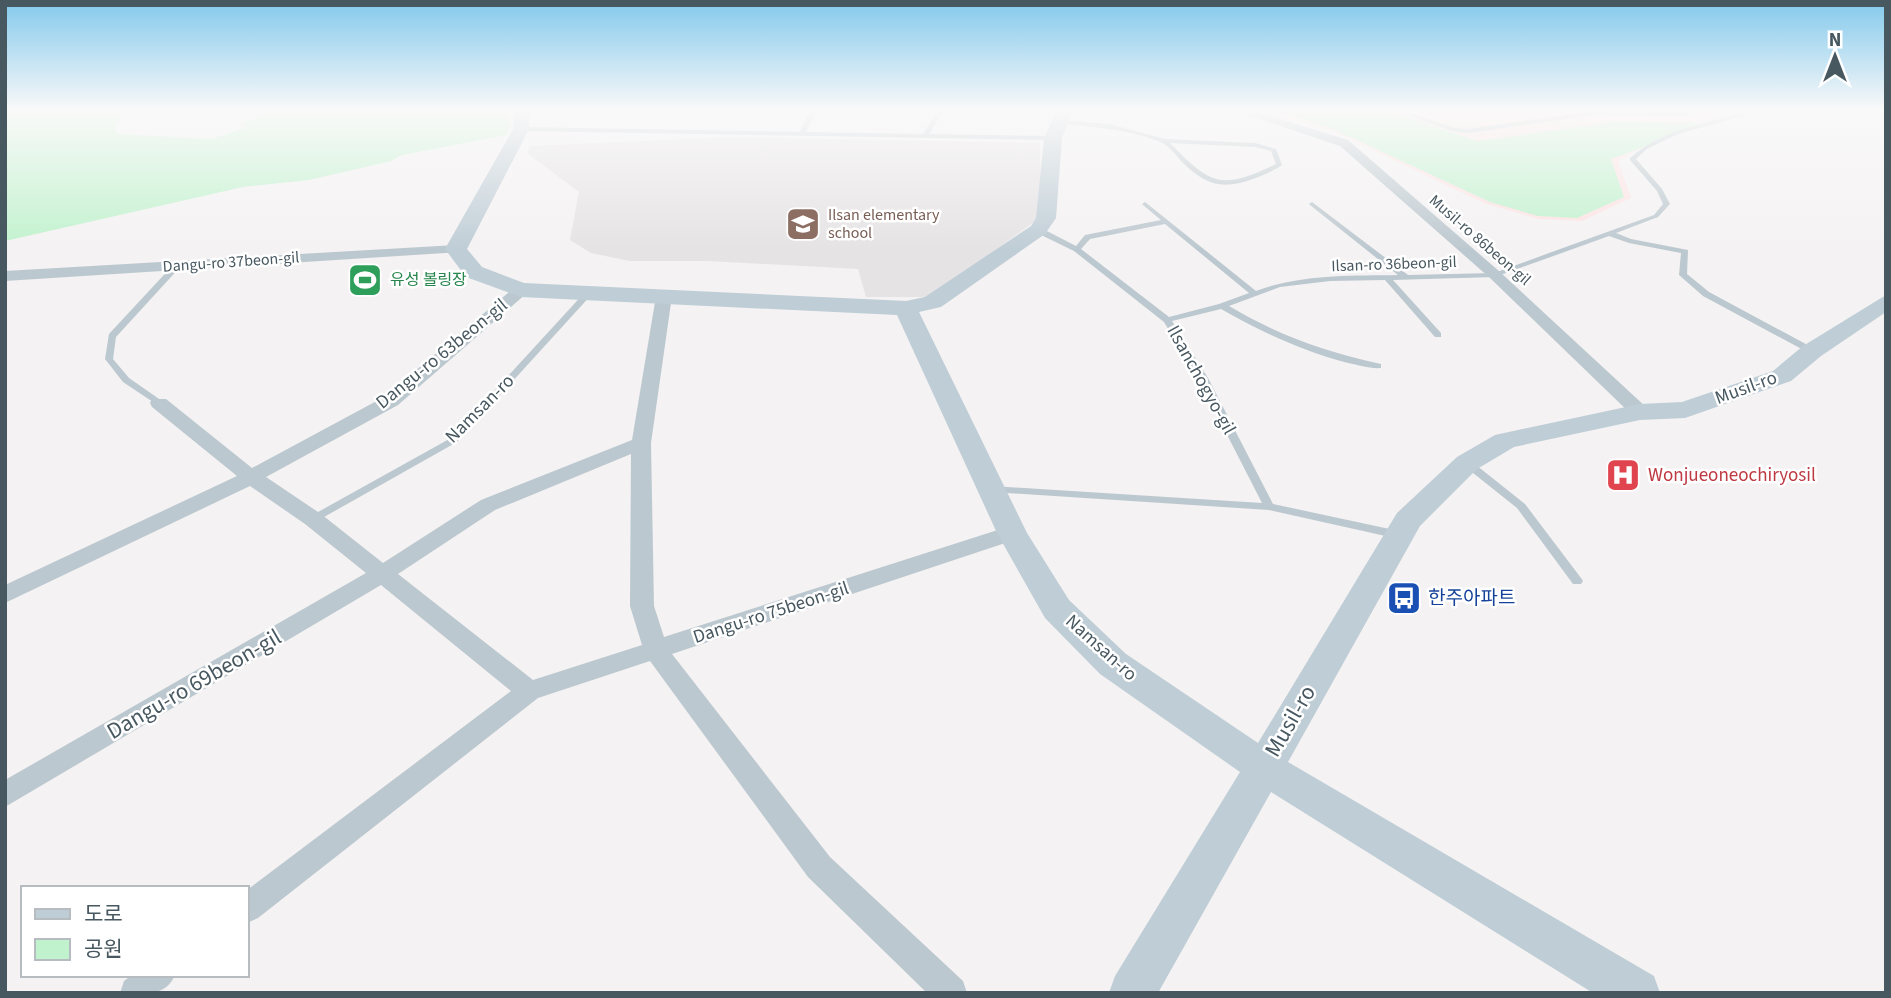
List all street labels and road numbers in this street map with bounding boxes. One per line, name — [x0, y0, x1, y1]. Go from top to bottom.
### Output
street label: Musil-ro 86beon-gil — [1424, 190, 1536, 290]
street label: Dangu-ro 37beon-gil — [162, 246, 300, 278]
street label: Ilsan-ro 36beon-gil — [1331, 251, 1457, 277]
street label: Dangu-ro 63beon-gil — [370, 292, 514, 416]
street label: Ilsanchogyo-gil — [1160, 320, 1242, 440]
street label: Musil-ro — [1711, 364, 1781, 412]
street label: Namsan-ro — [439, 368, 521, 450]
street label: Dangu-ro 75beon-gil — [690, 575, 853, 651]
street label: Namsan-ro — [1059, 608, 1143, 688]
street label: Dangu-ro 69beon-gil — [101, 621, 287, 747]
street label: Musil-ro — [1256, 679, 1324, 763]

